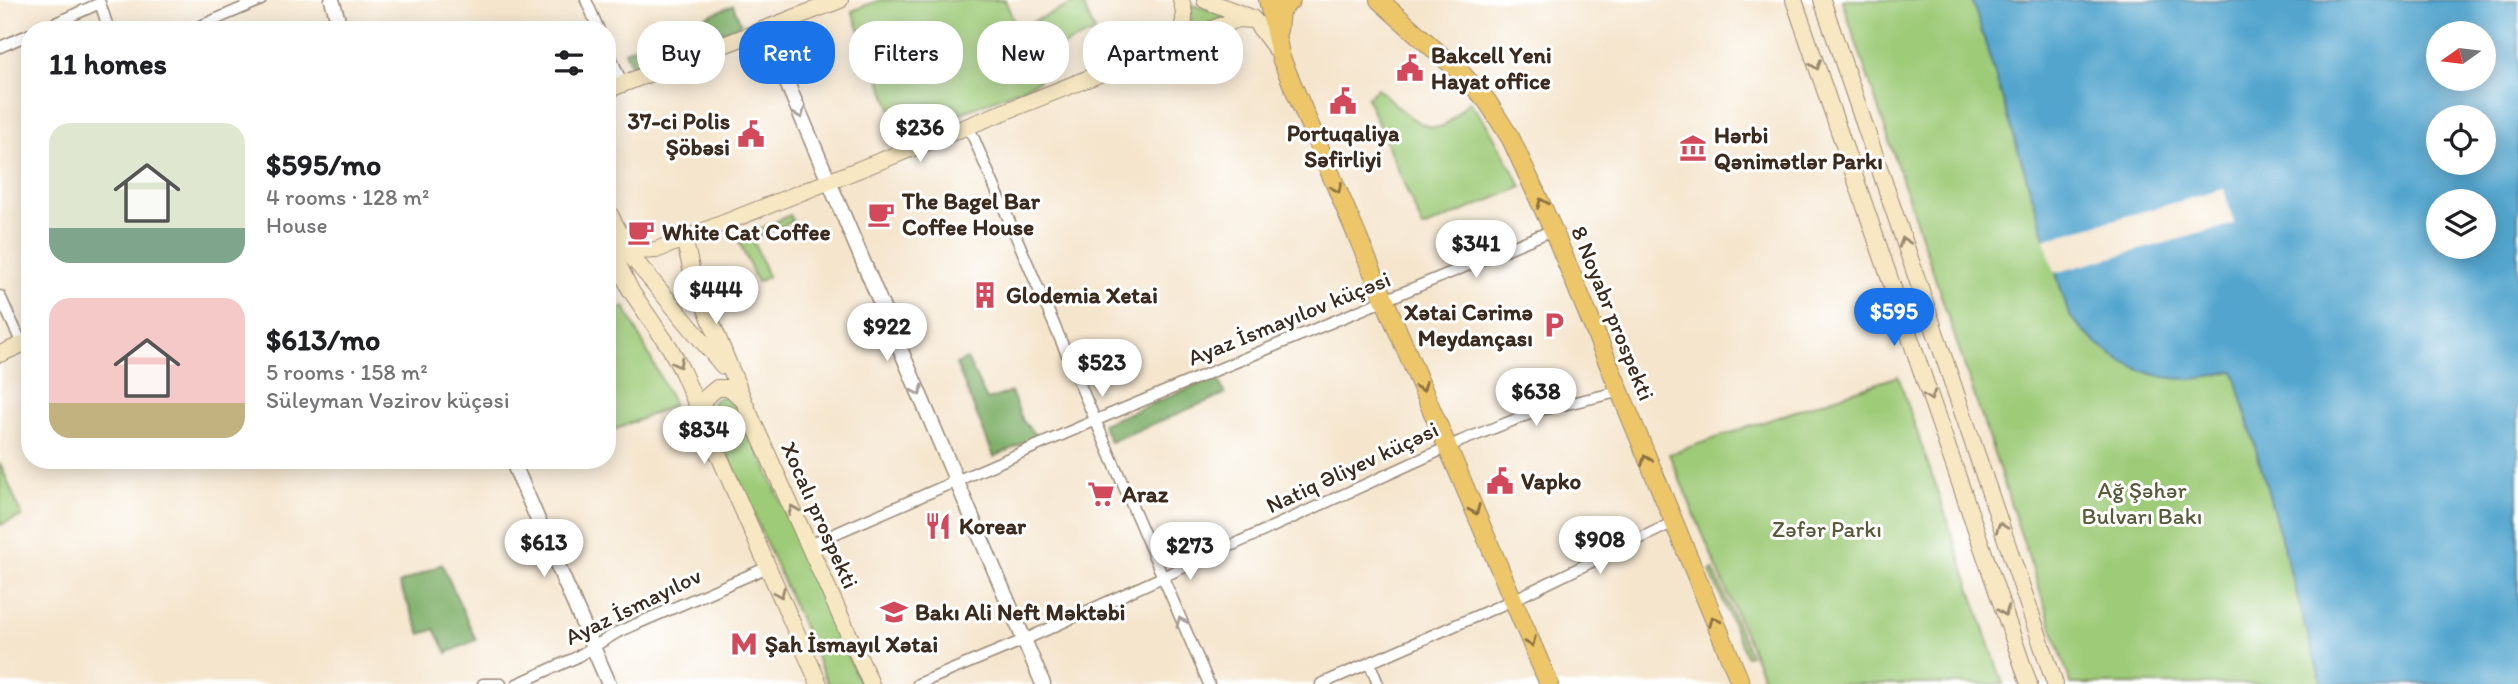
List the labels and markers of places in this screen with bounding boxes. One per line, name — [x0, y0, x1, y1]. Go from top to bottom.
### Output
place label: Bakcell Yeni Hayat office — [1431, 41, 1552, 95]
public building icon: Bakcell Yeni Hayat office — [1395, 53, 1425, 83]
public building icon: Portuqaliya Səfirliyi — [1328, 86, 1358, 116]
pin: $236 — [879, 104, 961, 164]
place label: 37-ci Polis Şöbəsi — [627, 107, 730, 161]
public building icon: 37-ci Polis Şöbəsi — [736, 119, 766, 149]
place label: Portuqaliya Səfirliyi — [1287, 119, 1400, 173]
place label: Hərbi Qənimətlər Parkı — [1714, 121, 1883, 175]
museum icon: Hərbi Qənimətlər Parkı — [1678, 133, 1708, 163]
place label: The Bagel Bar Coffee House — [901, 187, 1041, 241]
cafe icon: The Bagel Bar Coffee House — [866, 199, 896, 229]
cafe icon: White Cat Coffee — [626, 217, 656, 247]
place label: White Cat Coffee — [662, 218, 831, 246]
pin: $341 — [1435, 220, 1517, 280]
pin: $444 — [675, 266, 757, 326]
building icon: Glodemia Xetai — [970, 280, 1000, 310]
place label: Glodemia Xetai — [1006, 281, 1158, 309]
pin: $595 — [1853, 288, 1935, 348]
place label: Xətai Cərimə Meydançası — [1404, 298, 1533, 352]
pin: $922 — [846, 304, 928, 363]
parking icon: Xətai Cərimə Meydançası — [1539, 310, 1569, 340]
pin: $523 — [1061, 340, 1143, 399]
pin: $638 — [1495, 368, 1577, 428]
pin: $834 — [663, 406, 745, 466]
public building icon: Vapko — [1485, 466, 1515, 496]
place label: Vapko — [1521, 467, 1581, 495]
supermarket icon: Araz — [1086, 479, 1116, 509]
place label: Araz — [1121, 480, 1169, 508]
restaurant icon: Korear — [923, 511, 953, 541]
place label: Korear — [959, 512, 1026, 540]
pin: $908 — [1559, 516, 1641, 576]
pin: $613 — [503, 520, 585, 579]
pin: $273 — [1149, 522, 1231, 582]
school or university icon: Bakı Ali Neft Məktəbi — [879, 597, 909, 627]
place label: Bakı Ali Neft Məktəbi — [915, 598, 1125, 626]
metro station icon: Şah İsmayıl Xətai — [729, 629, 759, 659]
place label: Şah İsmayıl Xətai — [765, 630, 938, 658]

